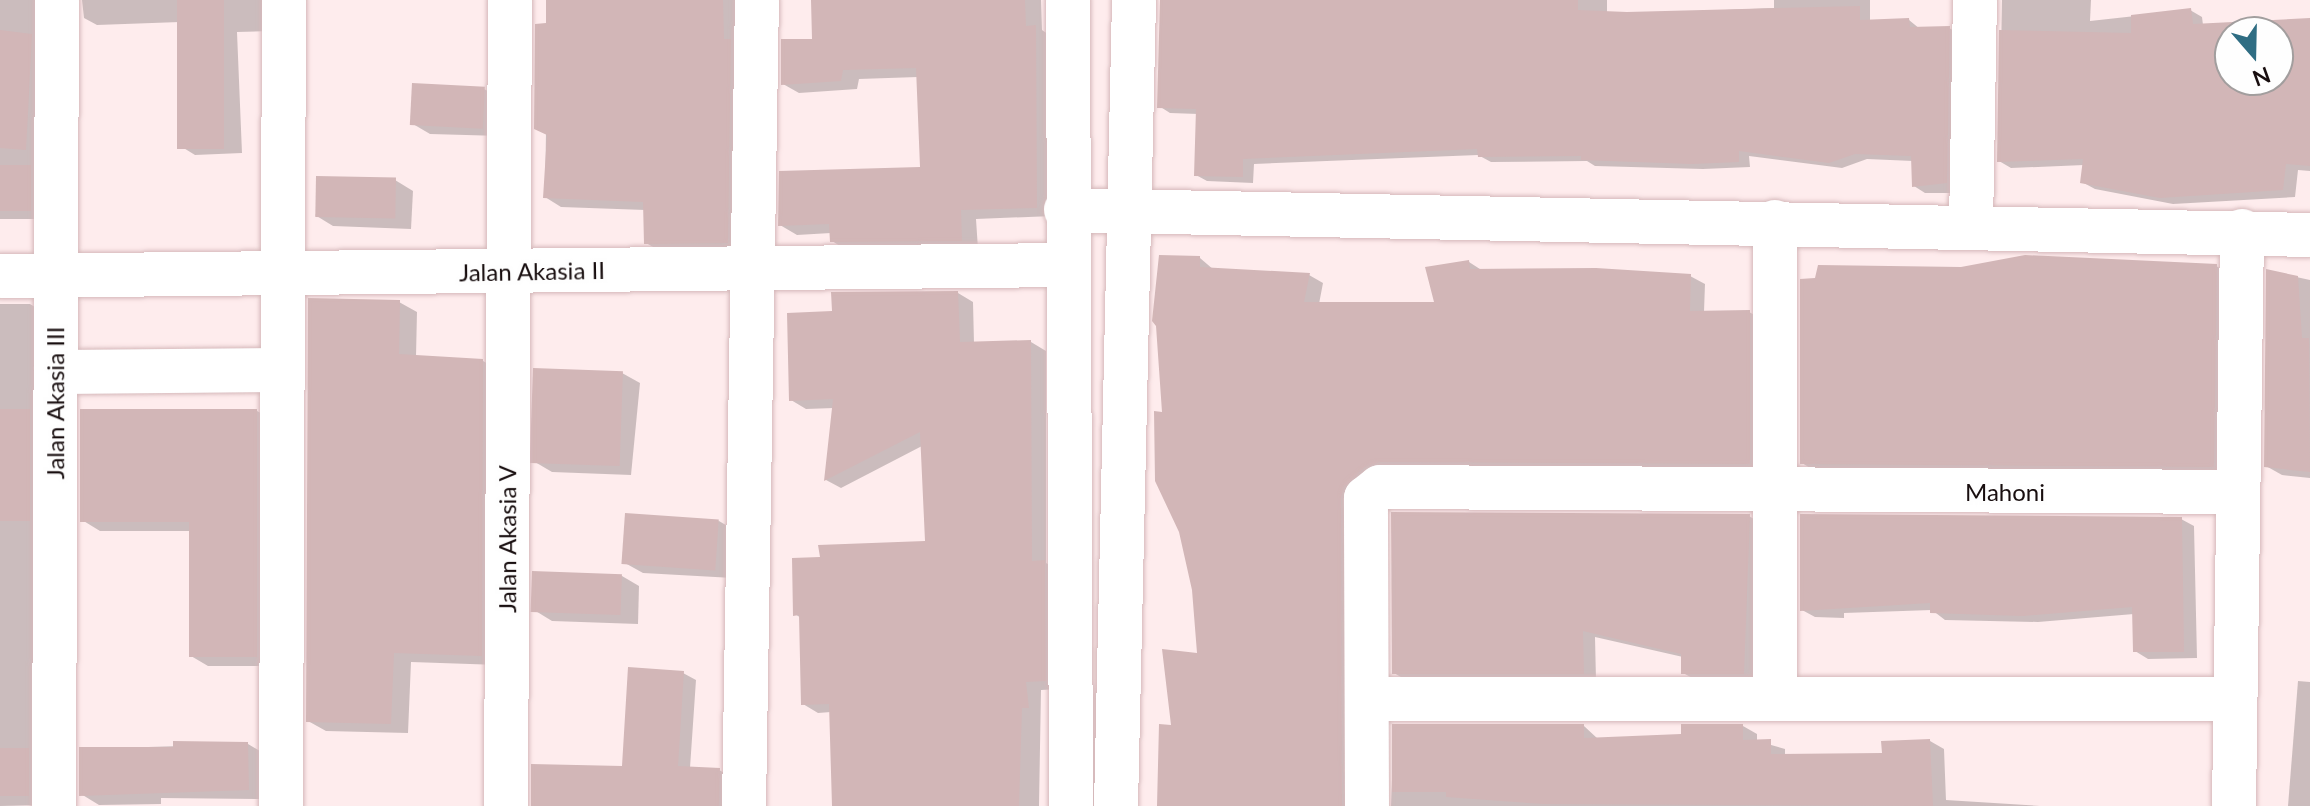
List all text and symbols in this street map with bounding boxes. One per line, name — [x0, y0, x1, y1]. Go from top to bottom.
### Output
north arrow — [2214, 16, 2294, 96]
text: N — [2249, 62, 2274, 93]
street label: Jalan Akasia II — [458, 255, 606, 287]
street label: Jalan Akasia III — [41, 326, 69, 480]
street label: Jalan Akasia V — [493, 464, 521, 614]
street label: Mahoni — [1965, 478, 2045, 506]

